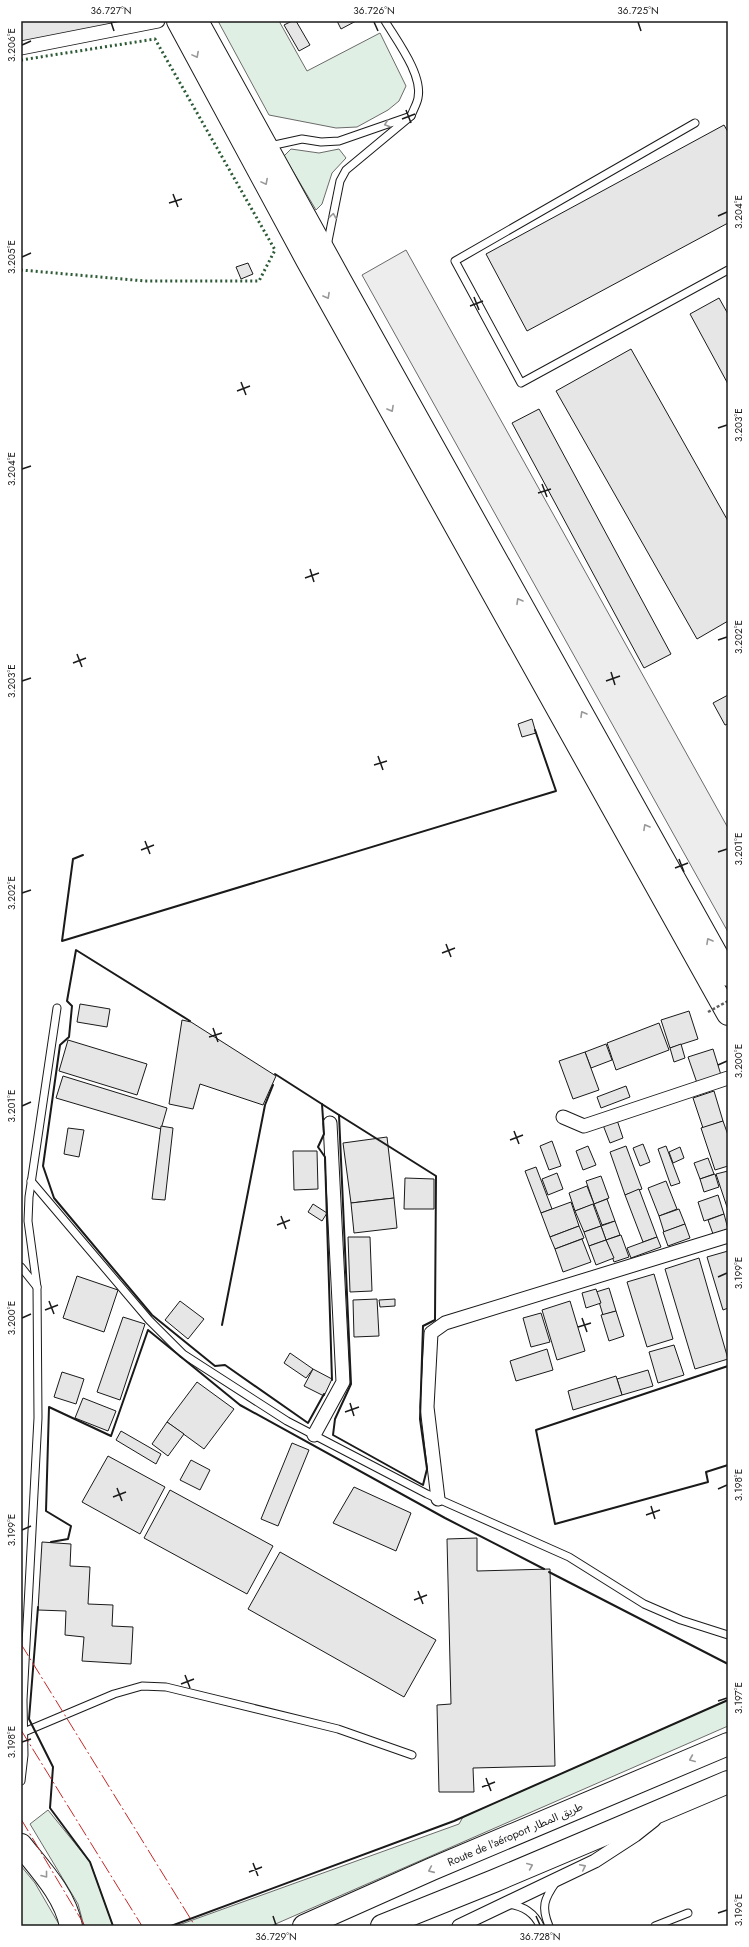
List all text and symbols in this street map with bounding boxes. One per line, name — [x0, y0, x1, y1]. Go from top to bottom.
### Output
text: 36.727°N — [91, 3, 131, 18]
text: 36.726°N — [353, 3, 395, 18]
text: 36.725°N — [617, 3, 659, 18]
text: 3.206°E — [4, 28, 19, 62]
one-way arrow — [192, 51, 199, 58]
one-way arrow — [383, 119, 390, 128]
one-way arrow — [260, 178, 268, 185]
text: 3.204°E — [731, 195, 746, 229]
one-way arrow — [328, 213, 337, 219]
text: 3.205°E — [4, 240, 19, 274]
one-way arrow — [323, 292, 330, 299]
one-way arrow — [387, 405, 394, 412]
text: 3.203°E — [731, 408, 746, 442]
text: 3.204°E — [4, 452, 19, 486]
one-way arrow — [516, 598, 523, 605]
text: 3.202°E — [731, 620, 746, 654]
text: 3.203°E — [4, 664, 19, 698]
one-way arrow — [580, 711, 587, 718]
one-way arrow — [643, 824, 651, 831]
text: 3.201°E — [731, 833, 746, 865]
text: 3.202°E — [4, 876, 19, 910]
one-way arrow — [706, 938, 714, 945]
text: 3.200°E — [731, 1044, 746, 1078]
text: 3.201°E — [4, 1090, 19, 1122]
text: 3.199°E — [731, 1257, 746, 1289]
text: 3.200°E — [4, 1301, 19, 1335]
text: 3.198°E — [731, 1469, 746, 1501]
text: 3.199°E — [4, 1514, 19, 1546]
text: 3.197°E — [731, 1682, 746, 1714]
text: 3.198°E — [4, 1726, 19, 1758]
one-way arrow — [689, 1754, 697, 1762]
street label: Route de l'aéroport طريق المطار — [445, 1798, 585, 1870]
one-way arrow — [526, 1863, 534, 1871]
one-way arrow — [579, 1864, 586, 1872]
one-way arrow — [427, 1865, 435, 1873]
one-way arrow — [41, 1871, 48, 1878]
text: 3.196°E — [731, 1894, 746, 1926]
text: 36.729°N — [255, 1929, 297, 1944]
text: 36.728°N — [519, 1929, 561, 1944]

